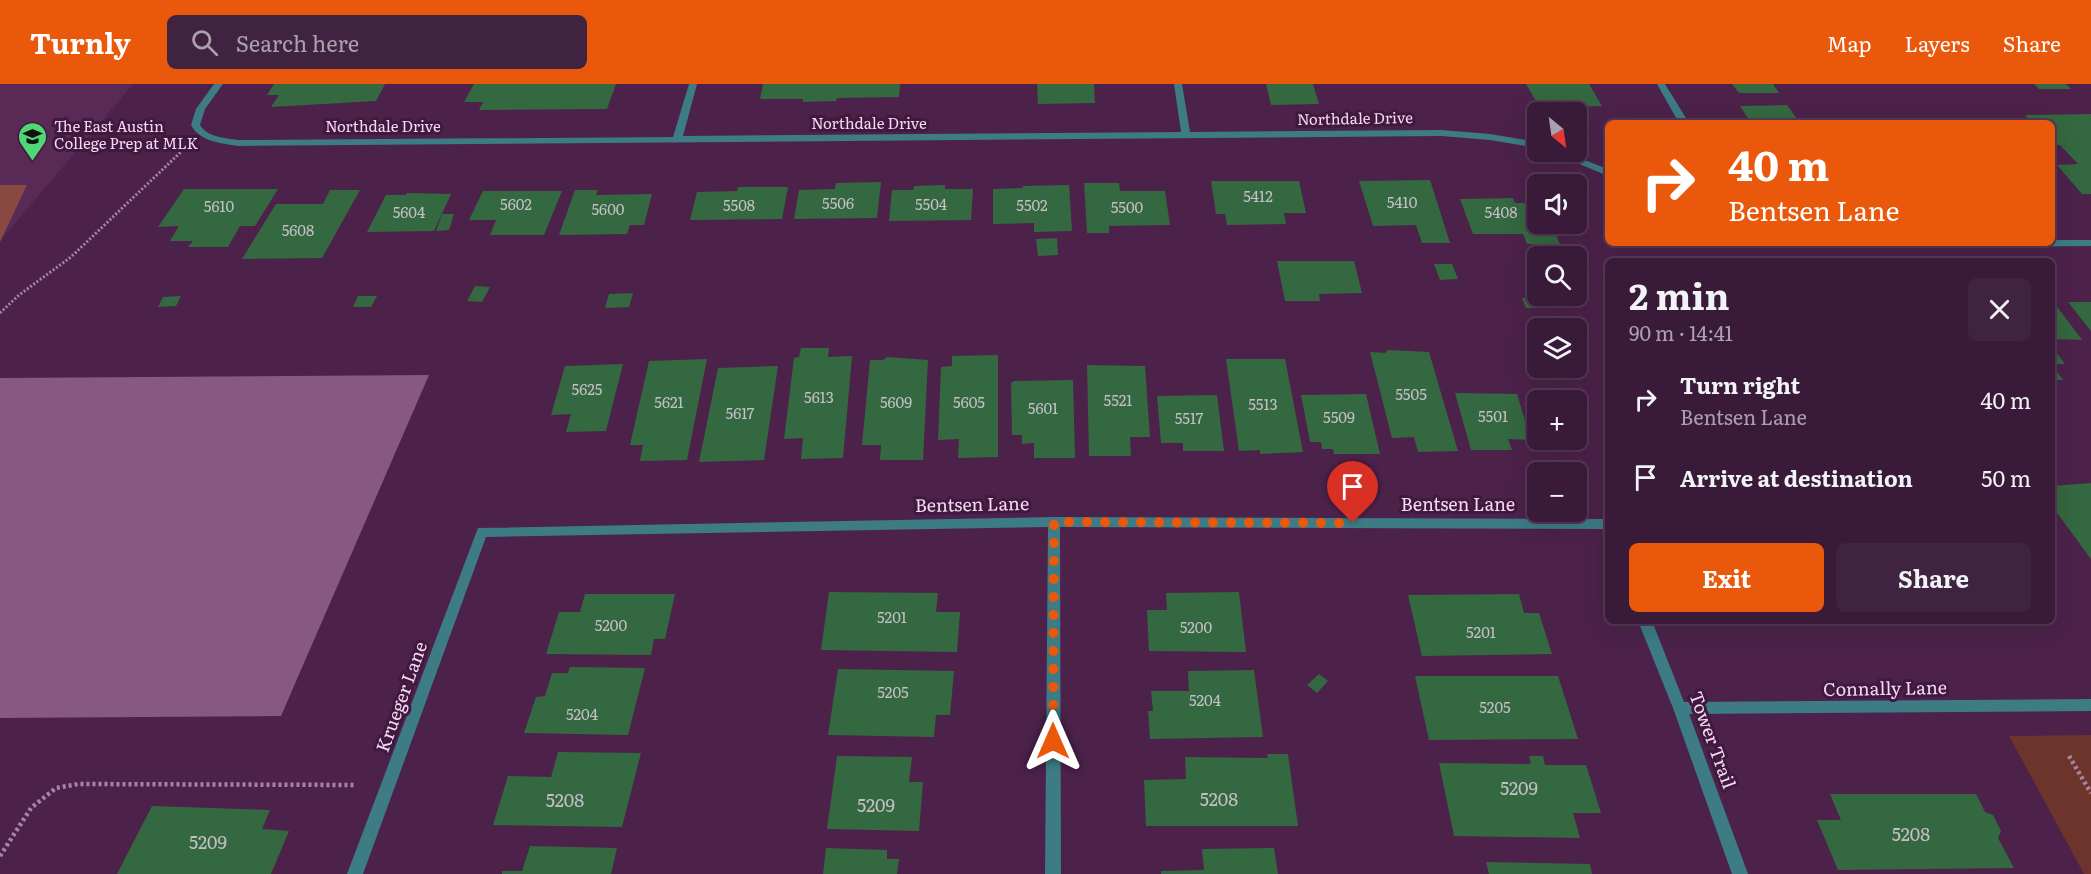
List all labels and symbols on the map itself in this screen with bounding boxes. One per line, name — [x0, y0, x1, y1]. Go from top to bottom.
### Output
north arrow — [1527, 102, 1587, 162]
street label: Northdale Drive — [1297, 105, 1413, 130]
street label: Northdale Drive — [811, 111, 927, 134]
place label: The East Austin College Prep at MLK — [54, 114, 199, 154]
street label: Northdale Drive — [325, 114, 441, 137]
school or university icon: The East Austin College Prep at MLK — [17, 120, 49, 162]
house number: 5412 — [1243, 184, 1273, 207]
house number: 5410 — [1387, 190, 1418, 213]
house number: 5506 — [822, 191, 854, 214]
house number: 5602 — [500, 192, 532, 215]
house number: 5504 — [915, 192, 947, 215]
house number: 5508 — [723, 193, 755, 216]
house number: 5502 — [1016, 193, 1048, 216]
house number: 5610 — [204, 194, 235, 217]
house number: 5500 — [1111, 195, 1144, 218]
house number: 5600 — [591, 197, 625, 220]
house number: 5604 — [393, 200, 425, 223]
house number: 5408 — [1485, 200, 1517, 223]
house number: 5608 — [282, 218, 314, 241]
house number: 5625 — [572, 377, 603, 400]
house number: 5505 — [1395, 382, 1427, 405]
house number: 5613 — [804, 385, 834, 408]
house number: 5521 — [1104, 388, 1132, 411]
house number: 5621 — [654, 390, 684, 413]
house number: 5609 — [880, 390, 912, 413]
house number: 5605 — [953, 390, 985, 413]
house number: 5513 — [1248, 392, 1278, 415]
house number: 5601 — [1028, 396, 1058, 419]
house number: 5617 — [726, 401, 755, 424]
house number: 5501 — [1478, 404, 1508, 427]
house number: 5509 — [1323, 405, 1355, 428]
house number: 5517 — [1175, 406, 1204, 429]
pin — [1327, 461, 1378, 523]
street label: Bentsen Lane — [915, 489, 1029, 518]
street label: Bentsen Lane — [1401, 490, 1515, 517]
house number: 5201 — [877, 605, 907, 628]
house number: 5200 — [595, 613, 628, 636]
house number: 5200 — [1180, 615, 1213, 638]
house number: 5201 — [1466, 620, 1496, 643]
street label: Krueger Lane — [368, 637, 433, 756]
street label: Connally Lane — [1823, 673, 1947, 702]
house number: 5205 — [877, 680, 909, 703]
street label: Tower Trail — [1683, 687, 1744, 792]
house number: 5204 — [1189, 688, 1221, 711]
house number: 5205 — [1479, 695, 1511, 718]
house number: 5204 — [566, 702, 598, 725]
position arrow — [1021, 709, 1085, 773]
house number: 5209 — [1500, 774, 1538, 801]
house number: 5208 — [1200, 785, 1238, 812]
house number: 5208 — [546, 786, 584, 813]
house number: 5209 — [857, 791, 895, 818]
house number: 5208 — [1892, 820, 1930, 847]
house number: 5209 — [189, 828, 227, 855]

